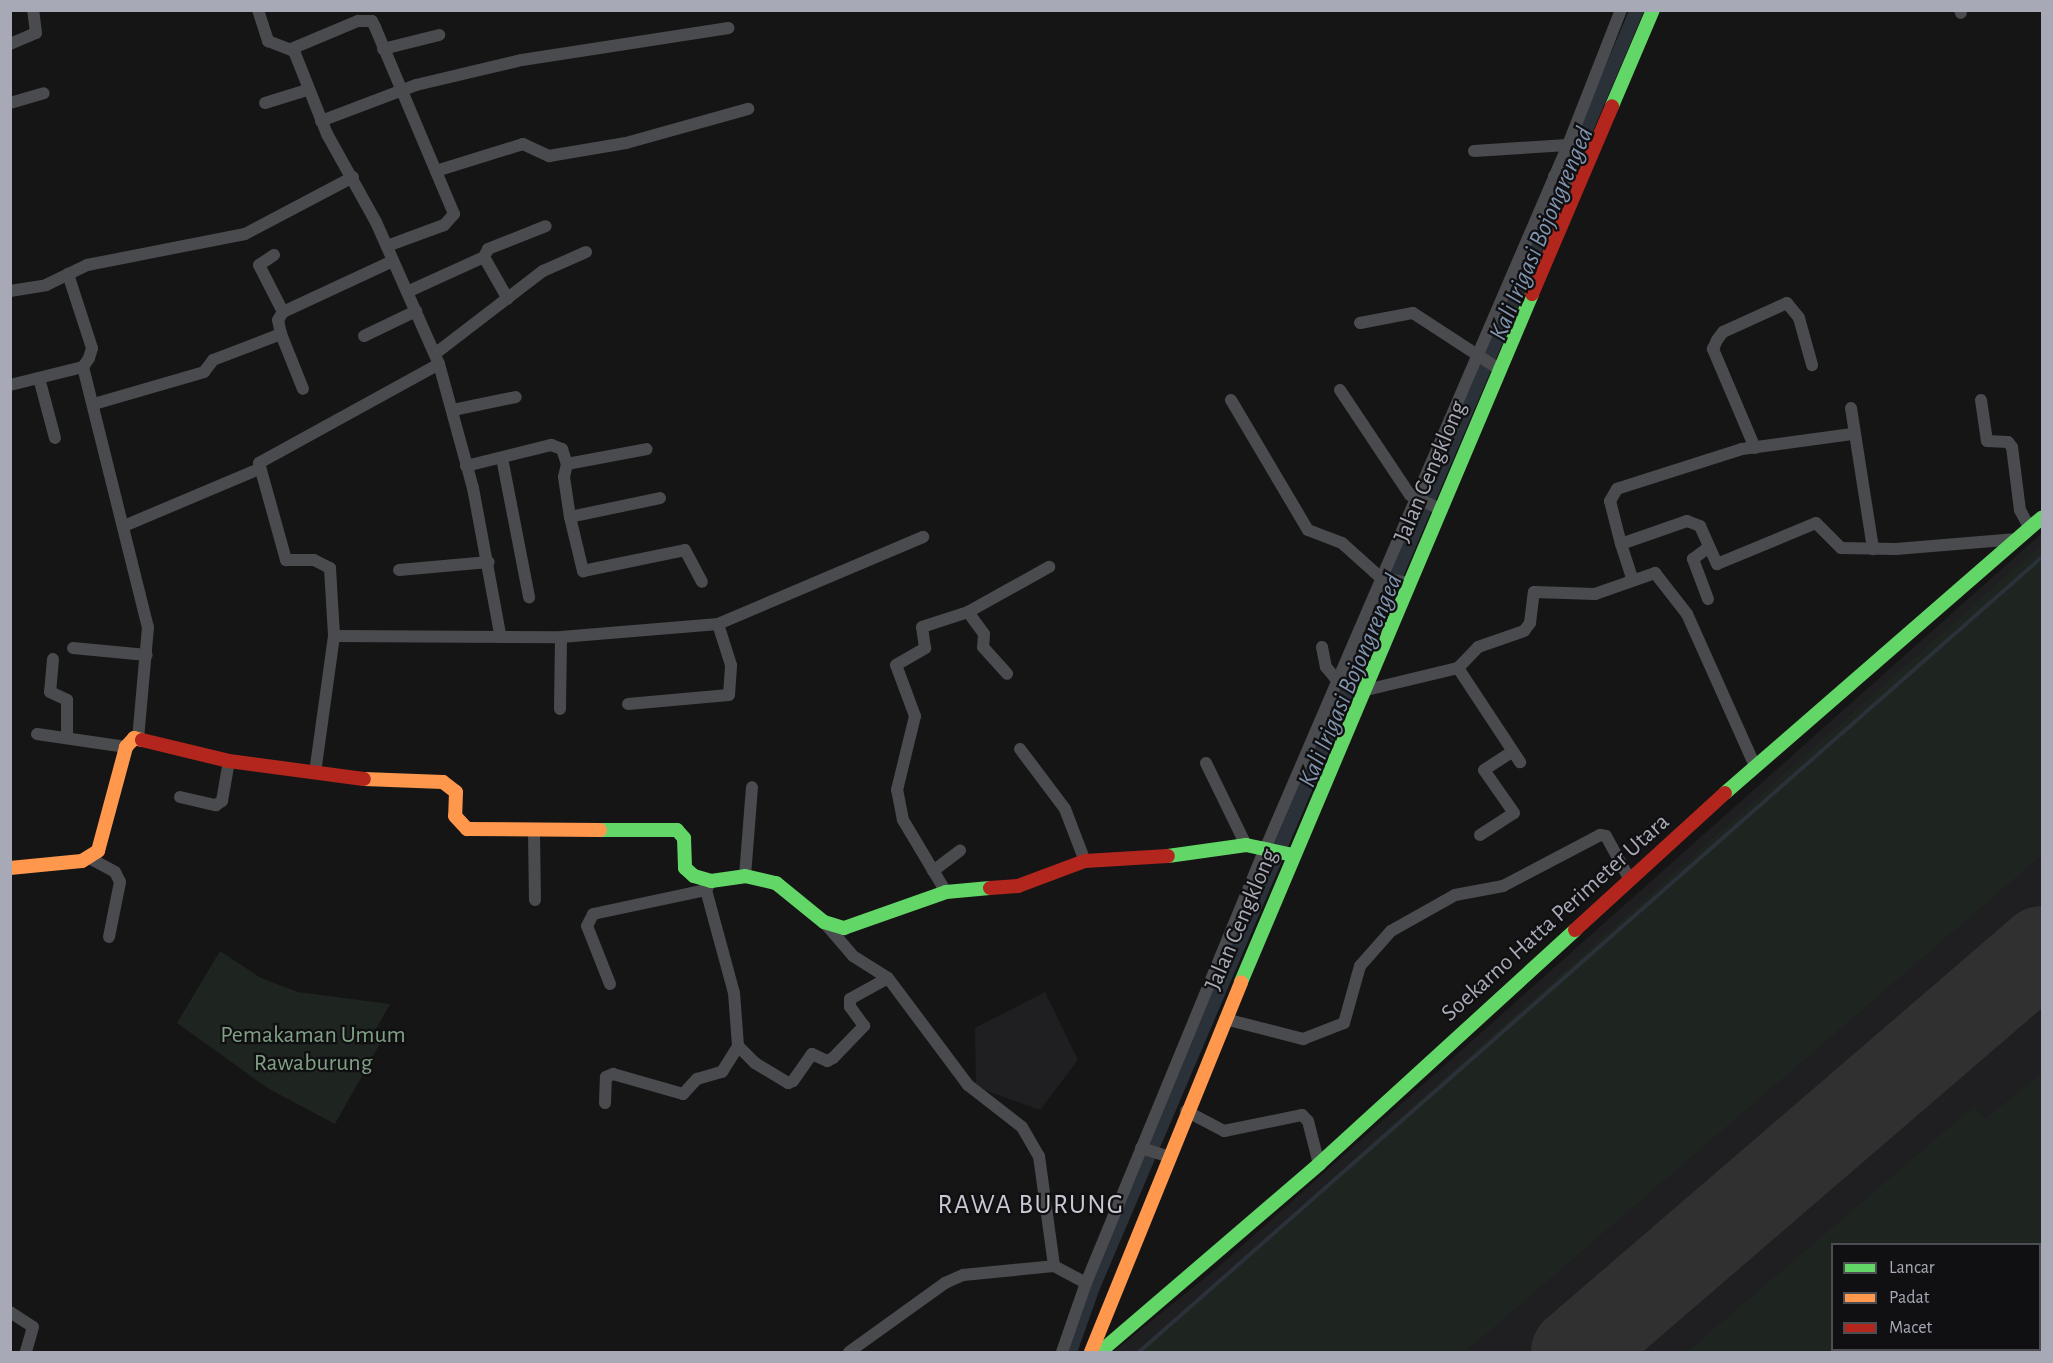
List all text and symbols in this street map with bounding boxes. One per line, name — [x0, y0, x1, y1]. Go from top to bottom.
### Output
water label: Kali Irigasi Bojongrenged — [1483, 123, 1601, 345]
street label: Jalan Cengklong — [1388, 397, 1474, 547]
water label: Kali Irigasi Bojongrenged — [1292, 570, 1410, 792]
street label: Soekarno Hatta Perimeter Utara — [1436, 808, 1676, 1028]
street label: Jalan Cengklong — [1199, 845, 1285, 995]
park label: Pemakaman Umum Rawaburung — [220, 1022, 406, 1078]
district label: RAWA BURUNG — [937, 1189, 1125, 1221]
legend — [1831, 1243, 2041, 1351]
text: Lancar — [1889, 1259, 1935, 1277]
text: Padat — [1889, 1289, 1930, 1307]
text: Macet — [1889, 1319, 1932, 1337]

